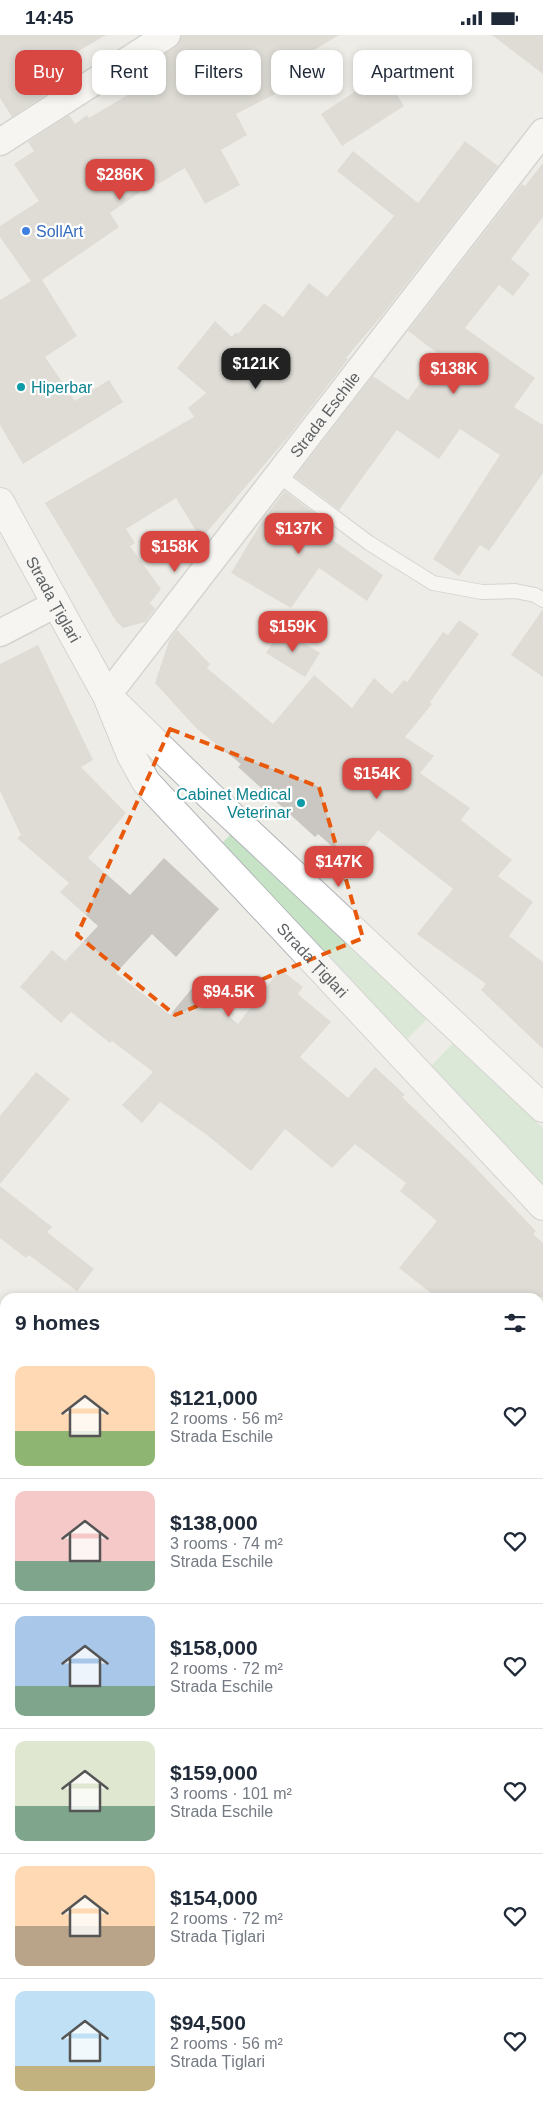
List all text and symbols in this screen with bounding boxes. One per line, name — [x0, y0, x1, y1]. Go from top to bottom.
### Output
text: 14:45 — [25, 7, 74, 28]
chip: Buy — [15, 50, 82, 95]
chip: Rent — [92, 50, 166, 95]
chip: Filters — [176, 50, 261, 95]
chip: New — [271, 50, 343, 95]
chip: Apartment — [353, 50, 472, 95]
pin: $286K — [85, 159, 155, 201]
text: $286K — [96, 166, 144, 183]
place label: SollArt — [36, 223, 84, 240]
marker: SollArt — [20, 225, 32, 237]
pin: $121K — [221, 347, 291, 390]
pin: $138K — [419, 353, 489, 395]
text: $121K — [232, 355, 280, 372]
text: $138K — [430, 360, 478, 377]
street label: Strada Eschile — [286, 368, 363, 460]
place label: Hiperbar — [31, 379, 93, 396]
marker: Hiperbar — [15, 381, 27, 393]
pin: $137K — [264, 513, 334, 555]
text: $137K — [275, 520, 323, 537]
pin: $158K — [140, 531, 210, 573]
text: $158K — [151, 538, 199, 555]
street label: Strada Țiglari — [23, 553, 84, 645]
pin: $159K — [258, 611, 328, 653]
text: $159K — [269, 618, 317, 635]
pin: $154K — [342, 757, 412, 800]
text: $154K — [353, 765, 401, 782]
place label: Cabinet Medical Veterinar — [176, 786, 292, 821]
marker: Cabinet Medical Veterinar — [295, 797, 307, 809]
pin: $147K — [304, 845, 374, 888]
text: $147K — [315, 853, 363, 870]
street label: Strada Țiglari — [274, 919, 351, 1001]
pin: $94.5K — [188, 975, 270, 1018]
text: $94.5K — [203, 983, 255, 1000]
icon: filters — [501, 1309, 529, 1337]
text: 9 homes — [15, 1311, 100, 1334]
icon: home — [55, 1386, 115, 1446]
text: $121,000 — [170, 1386, 258, 1409]
icon: heart — [501, 1402, 529, 1430]
text: 2 rooms · 56 m² — [170, 1410, 283, 1427]
text: Strada Eschile — [170, 1428, 273, 1445]
icon: home — [55, 1511, 115, 1571]
text: $138,000 — [170, 1511, 258, 1534]
icon: heart — [501, 1527, 529, 1555]
text: 3 rooms · 74 m² — [170, 1535, 283, 1552]
text: Strada Eschile — [170, 1553, 273, 1570]
icon: home — [55, 1636, 115, 1696]
text: $158,000 — [170, 1636, 258, 1659]
icon: heart — [501, 1652, 529, 1680]
text: 2 rooms · 72 m² — [170, 1660, 283, 1677]
text: Strada Eschile — [170, 1678, 273, 1695]
icon: home — [55, 1761, 115, 1821]
text: $159,000 — [170, 1761, 258, 1784]
icon: heart — [501, 1777, 529, 1805]
text: 3 rooms · 101 m² — [170, 1785, 292, 1802]
text: Strada Eschile — [170, 1803, 273, 1820]
icon: home — [55, 1886, 115, 1946]
text: $154,000 — [170, 1886, 258, 1909]
icon: heart — [501, 1902, 529, 1930]
text: 2 rooms · 72 m² — [170, 1910, 283, 1927]
text: Strada Țiglari — [170, 1928, 265, 1945]
icon: home — [55, 2011, 115, 2071]
text: $94,500 — [170, 2011, 246, 2034]
icon: heart — [501, 2027, 529, 2055]
text: 2 rooms · 56 m² — [170, 2035, 283, 2052]
text: Strada Țiglari — [170, 2053, 265, 2070]

